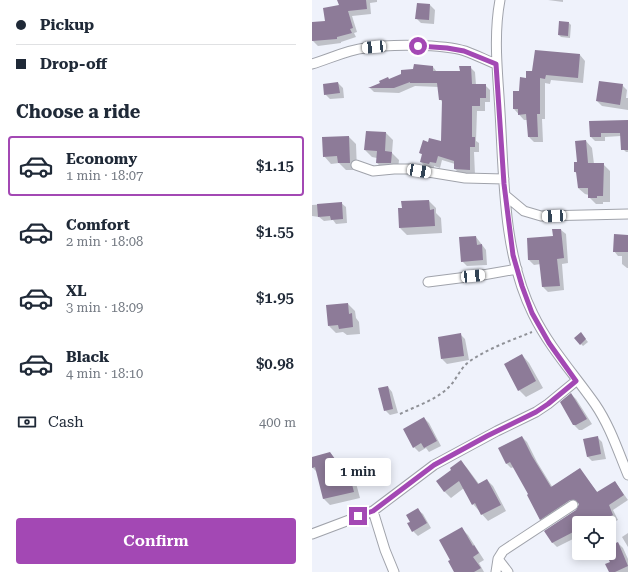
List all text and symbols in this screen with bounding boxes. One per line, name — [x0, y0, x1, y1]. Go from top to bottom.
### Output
text: Pickup — [40, 16, 94, 34]
route start — [409, 37, 427, 55]
car — [362, 40, 386, 54]
text: Drop-off — [40, 55, 107, 73]
text: Choose a ride — [16, 101, 140, 122]
icon: car — [18, 148, 54, 184]
text: Economy — [66, 150, 137, 168]
text: $1.15 — [256, 157, 294, 175]
car — [406, 163, 432, 179]
text: 1 min · 18:07 — [66, 168, 143, 183]
car — [542, 209, 566, 223]
icon: car — [18, 214, 54, 250]
text: Comfort — [66, 216, 130, 234]
text: $1.55 — [256, 223, 294, 241]
text: 2 min · 18:08 — [66, 234, 143, 249]
car — [461, 269, 485, 283]
icon: car — [18, 280, 54, 316]
text: XL — [66, 282, 87, 300]
text: $1.95 — [256, 289, 294, 307]
text: 3 min · 18:09 — [66, 300, 143, 315]
icon: car — [18, 346, 54, 382]
text: Black — [66, 348, 109, 366]
text: $0.98 — [256, 355, 294, 373]
text: 4 min · 18:10 — [66, 366, 143, 381]
icon: cash — [16, 411, 38, 433]
text: Cash — [48, 413, 84, 431]
text: 400 m — [259, 415, 296, 430]
callout: 1 min — [325, 458, 391, 486]
text: 1 min — [340, 464, 376, 479]
route end — [349, 507, 367, 525]
map controls — [572, 516, 616, 560]
button: locate — [572, 516, 616, 560]
button: Confirm — [16, 518, 296, 564]

